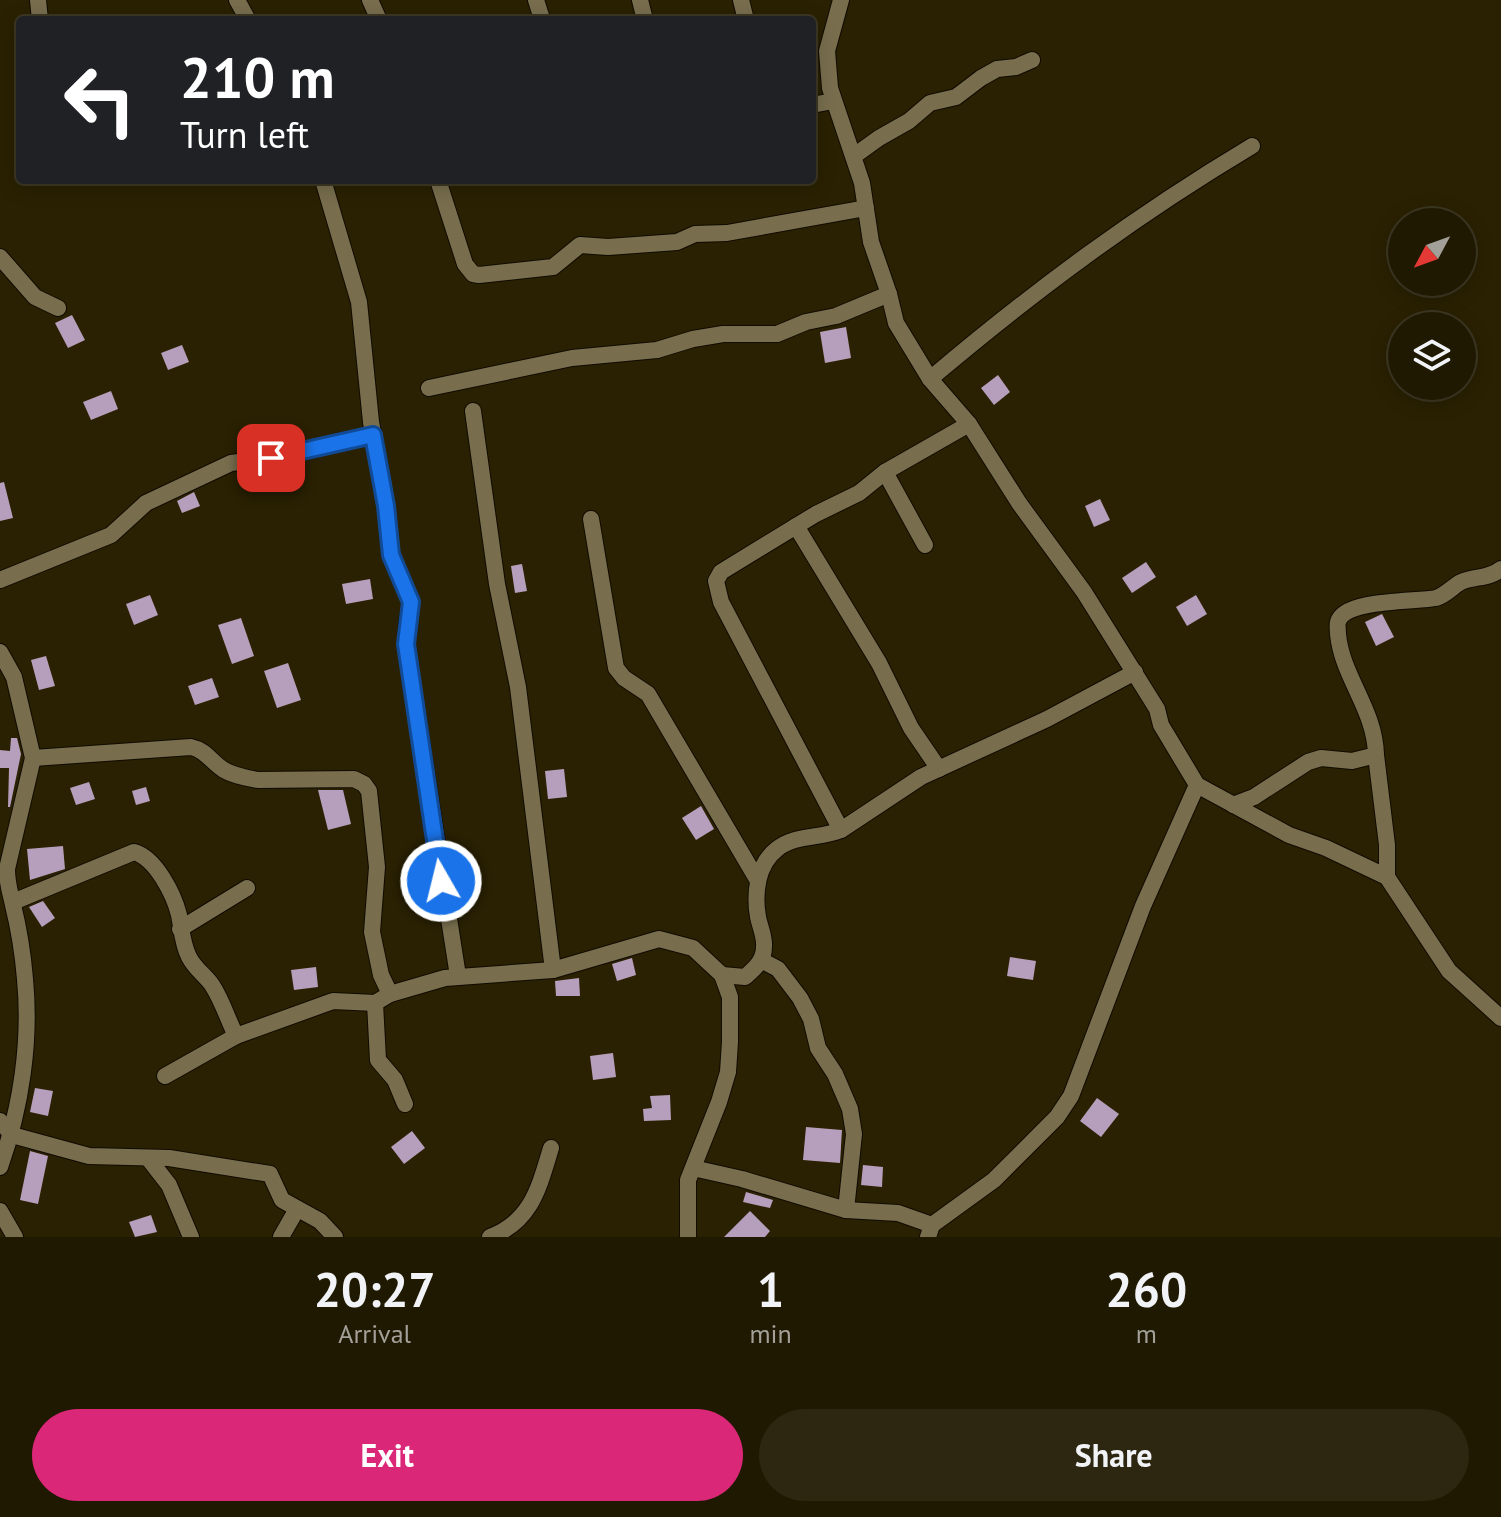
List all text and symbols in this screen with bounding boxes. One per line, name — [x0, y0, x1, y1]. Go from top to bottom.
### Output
text: 210 m — [180, 41, 335, 113]
icon: left — [48, 48, 152, 152]
text: Turn left — [180, 111, 309, 158]
north arrow — [1388, 208, 1476, 296]
map controls — [1388, 208, 1476, 400]
button: layers — [1388, 312, 1476, 400]
pin — [237, 424, 305, 492]
icon: arrive — [249, 436, 293, 480]
position arrow — [399, 839, 483, 923]
text: 20:27 — [314, 1258, 436, 1320]
text: 1 — [757, 1258, 784, 1320]
text: 260 — [1106, 1258, 1187, 1320]
text: Arrival — [338, 1317, 411, 1350]
text: min — [749, 1317, 792, 1350]
text: m — [1136, 1317, 1157, 1350]
button: Exit — [32, 1409, 743, 1501]
button: Share — [759, 1409, 1469, 1501]

